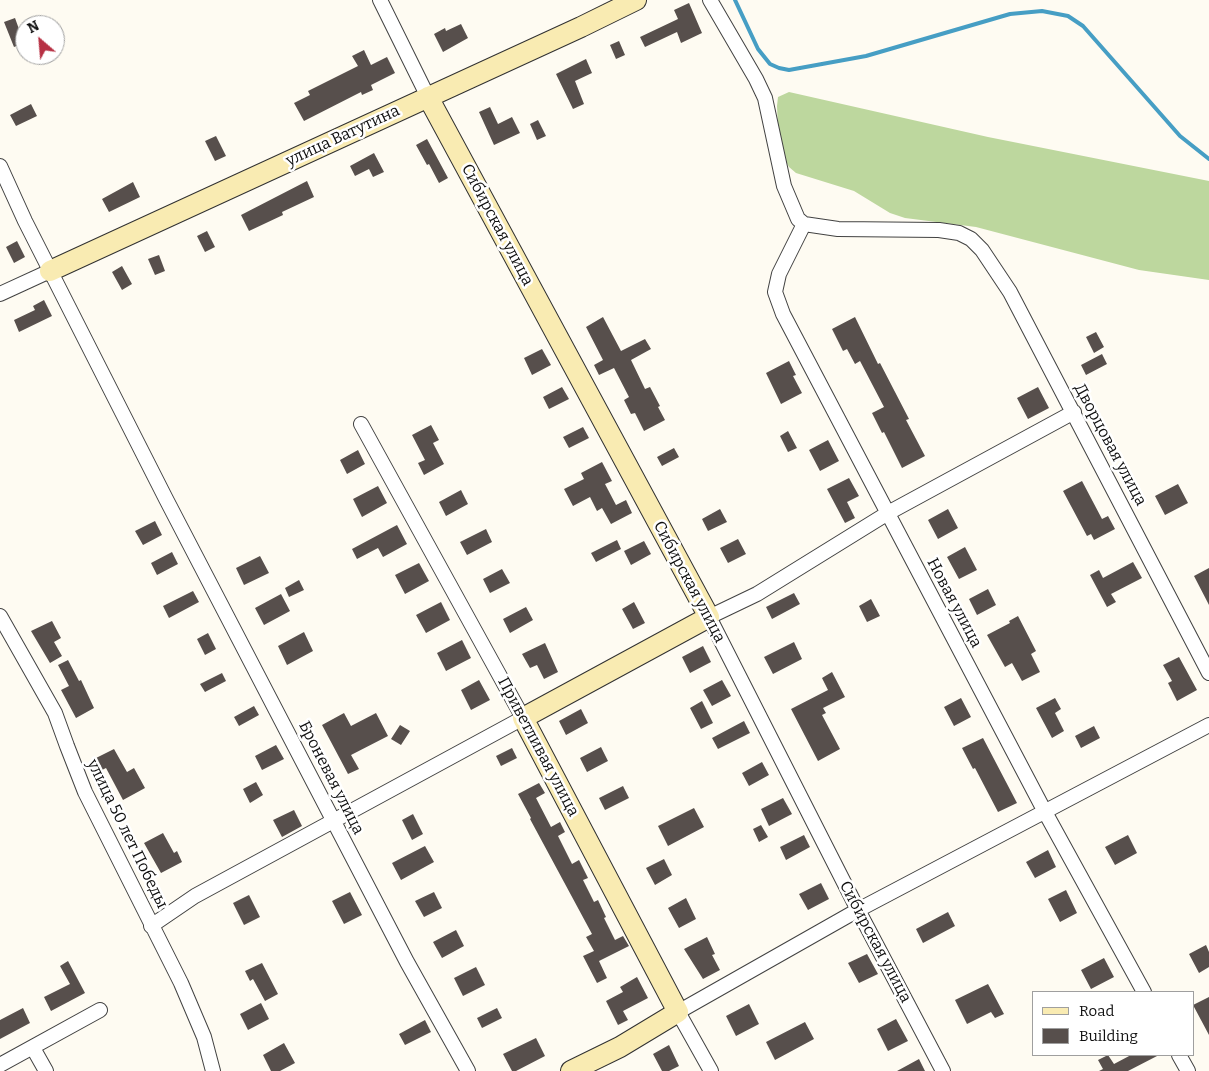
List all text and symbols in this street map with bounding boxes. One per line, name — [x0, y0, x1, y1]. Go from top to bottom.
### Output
north arrow — [15, 15, 65, 65]
text: N — [25, 17, 42, 37]
street label: улица Ватутина — [283, 101, 403, 171]
street label: Сибирская улица — [457, 161, 537, 289]
street label: Дворцовая улица — [1070, 381, 1150, 509]
street label: Сибирская улица — [649, 518, 729, 646]
street label: Новая улица — [922, 555, 986, 651]
street label: Приветливая улица — [493, 674, 583, 820]
street label: Броневая улица — [294, 718, 368, 838]
street label: улица 50 лет Победы — [83, 756, 171, 912]
street label: Сибирская улица — [835, 878, 915, 1006]
legend — [1032, 991, 1194, 1056]
text: Road — [1079, 1002, 1114, 1020]
text: Building — [1079, 1027, 1138, 1045]

